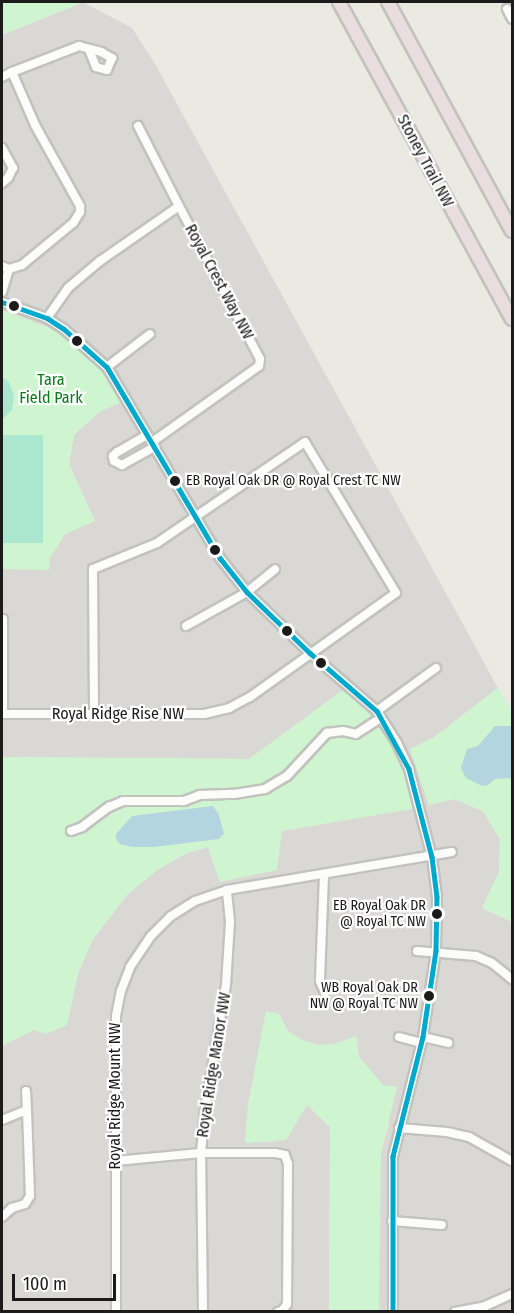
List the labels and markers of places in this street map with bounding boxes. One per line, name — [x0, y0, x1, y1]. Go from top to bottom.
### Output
unlabelled marker — [8, 300, 20, 312]
unlabelled marker — [71, 335, 83, 347]
place label: EB Royal Oak DR @ Royal Crest TC NW — [186, 473, 401, 489]
marker: EB Royal Oak DR @ Royal Crest TC NW — [169, 475, 181, 487]
unlabelled marker — [209, 544, 221, 556]
unlabelled marker — [281, 625, 293, 637]
unlabelled marker — [315, 657, 327, 669]
place label: EB Royal Oak DR @ Royal TC NW — [333, 898, 426, 930]
marker: EB Royal Oak DR @ Royal TC NW — [431, 908, 443, 920]
place label: WB Royal Oak DR NW @ Royal TC NW — [310, 980, 418, 1012]
marker: WB Royal Oak DR NW @ Royal TC NW — [423, 990, 435, 1002]

